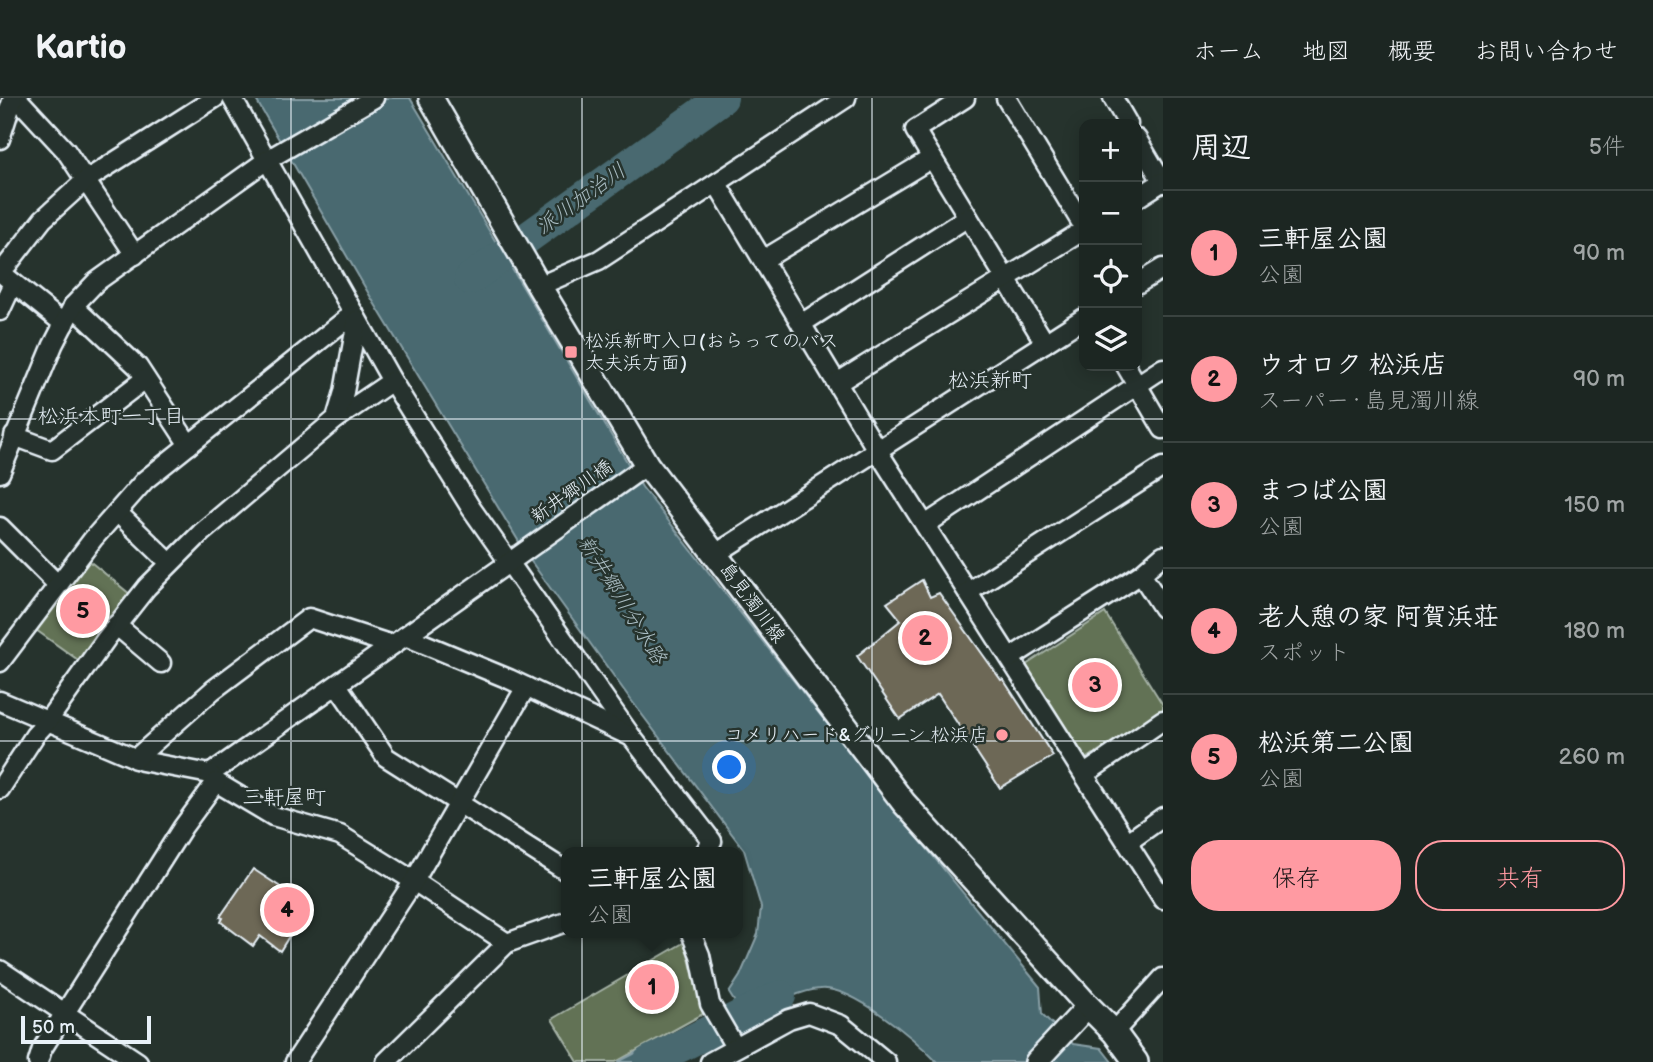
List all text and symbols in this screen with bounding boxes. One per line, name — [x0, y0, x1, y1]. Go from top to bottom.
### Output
text: Kartio — [35, 28, 127, 68]
text: ホーム — [1193, 37, 1264, 66]
text: 地図 — [1302, 37, 1350, 66]
text: 概要 — [1388, 37, 1436, 66]
text: お問い合わせ — [1474, 37, 1618, 66]
map controls — [1079, 119, 1142, 371]
button: + — [1079, 119, 1142, 182]
text: 周辺 — [1191, 130, 1251, 166]
text: 5件 — [1589, 133, 1625, 161]
water label: 派川加治川 — [531, 158, 631, 240]
button: − — [1079, 182, 1142, 245]
text: 三軒屋公園 — [1258, 224, 1388, 255]
text: 1 — [1209, 239, 1219, 267]
text: 90 m — [1573, 239, 1625, 267]
button: locate — [1079, 245, 1142, 308]
text: 公園 — [1258, 261, 1304, 289]
button: layers — [1079, 308, 1142, 371]
place label: 松浜新町入口(おらってのバス 太夫浜方面) — [585, 330, 838, 375]
marker: 松浜新町入口(おらってのバス 太夫浜方面) — [563, 344, 579, 360]
text: ウオロク 松浜店 — [1258, 350, 1447, 381]
text: 2 — [1207, 365, 1221, 393]
text: 90 m — [1573, 365, 1625, 393]
district label: 松浜新町 — [948, 368, 1032, 393]
text: スーパー · 島見濁川線 — [1258, 387, 1479, 415]
district label: 松浜本町一丁目 — [38, 404, 185, 429]
street label: 新井郷川橋 — [526, 455, 618, 529]
text: まつば公園 — [1258, 476, 1388, 507]
text: 3 — [1207, 491, 1221, 519]
text: 150 m — [1564, 491, 1625, 519]
text: 公園 — [1258, 513, 1304, 541]
water label: 新井郷川分水路 — [572, 531, 672, 670]
street label: 島見濁川線 — [714, 558, 790, 648]
pin: 5 — [60, 585, 106, 637]
text: 老人憩の家 阿賀浜荘 — [1258, 602, 1499, 633]
pin: 2 — [902, 612, 948, 664]
text: 4 — [1207, 617, 1221, 645]
text: 180 m — [1564, 617, 1625, 645]
text: スポット — [1258, 639, 1350, 667]
pin: 3 — [1072, 659, 1118, 711]
place label: コメリハード&グリーン 松浜店 — [724, 724, 988, 747]
marker: コメリハード&グリーン 松浜店 — [994, 727, 1010, 743]
text: 松浜第二公園 — [1258, 728, 1414, 759]
text: 5 — [1207, 743, 1221, 771]
text: 260 m — [1559, 743, 1625, 771]
your location — [712, 750, 746, 784]
text: 公園 — [1258, 765, 1304, 793]
district label: 三軒屋町 — [242, 785, 326, 810]
button: 保存 — [1191, 840, 1401, 911]
button: 共有 — [1415, 840, 1625, 911]
popup — [561, 847, 743, 938]
text: 三軒屋公園 — [587, 864, 717, 895]
pin: 4 — [264, 884, 310, 936]
text: 公園 — [587, 901, 633, 929]
pin: 1 — [629, 961, 675, 1013]
scale bar — [21, 1013, 150, 1045]
text: 50 m — [32, 1016, 75, 1039]

